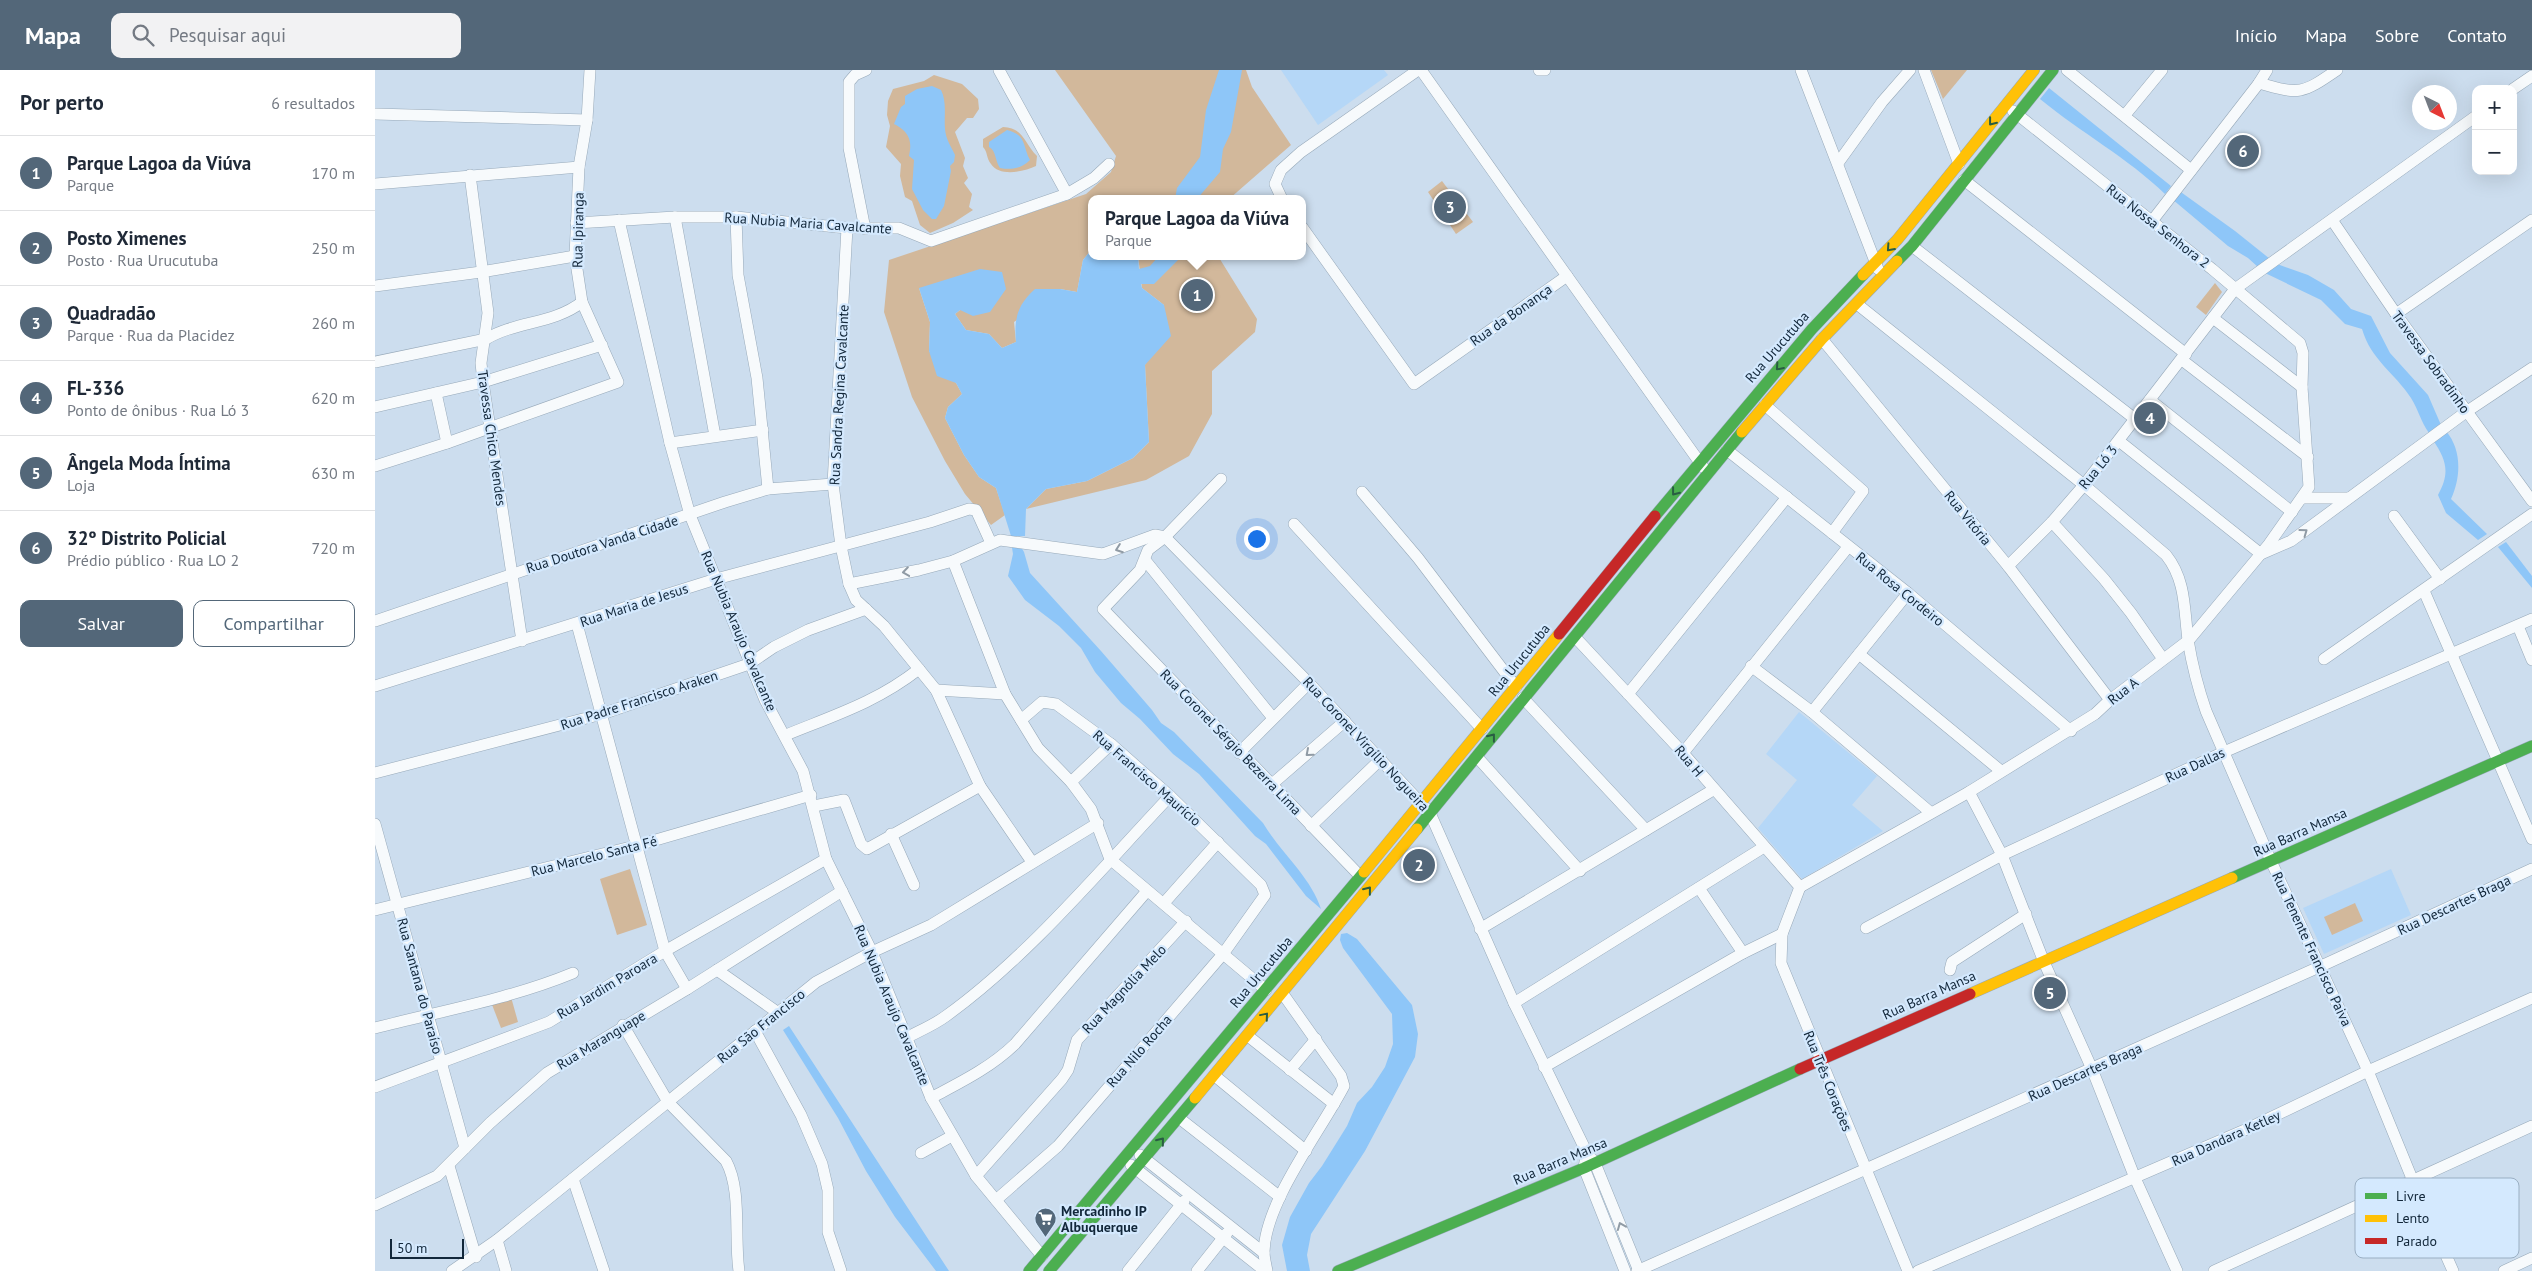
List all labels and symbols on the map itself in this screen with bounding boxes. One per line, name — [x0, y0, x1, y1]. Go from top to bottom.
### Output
north arrow — [2412, 85, 2457, 130]
one-way arrow — [1990, 116, 1998, 125]
pin: 6 — [2227, 132, 2259, 170]
street label: Rua Nossa Senhora 2 — [2103, 180, 2213, 272]
pin: 3 — [1434, 188, 1466, 226]
street label: Rua Ipiranga — [568, 192, 588, 268]
street label: Rua Nubia Maria Cavalcante — [724, 208, 892, 238]
one-way arrow — [1887, 242, 1896, 251]
pin: 1 — [1181, 276, 1213, 314]
street label: Rua da Bonança — [1467, 280, 1555, 350]
street label: Rua Sandra Regina Cavalcante — [825, 304, 853, 486]
street label: Travessa Sobradinho — [2388, 307, 2474, 417]
street label: Rua Urucutuba — [1741, 308, 1813, 386]
one-way arrow — [1776, 361, 1785, 370]
street label: Travessa Chico Mendes — [474, 369, 510, 507]
pin: 4 — [2134, 399, 2166, 437]
street label: Rua Ló 3 — [2075, 441, 2121, 493]
one-way arrow — [1673, 486, 1681, 495]
street label: Rua Vitória — [1940, 487, 1996, 549]
street label: Rua Doutora Vanda Cidade — [524, 511, 680, 577]
your location — [1244, 526, 1270, 552]
one-way arrow — [2298, 529, 2307, 537]
one-way arrow — [1115, 543, 1124, 554]
street label: Rua Nubia Araujo Cavalcante — [697, 548, 781, 714]
street label: Rua Rosa Cordeiro — [1852, 548, 1948, 630]
one-way arrow — [902, 566, 910, 577]
street label: Rua Maria de Jesus — [578, 579, 690, 631]
street label: Rua Urucutuba — [1484, 620, 1554, 700]
street label: Rua Coronel Sérgio Bezerra Lima — [1156, 665, 1306, 819]
street label: Rua Padre Francisco Araken — [558, 666, 720, 734]
street label: Rua Coronel Virgílio Nogueira — [1299, 673, 1433, 815]
street label: Rua A — [2104, 673, 2143, 709]
street label: Rua Francisco Maurício — [1089, 726, 1205, 830]
one-way arrow — [1487, 734, 1495, 743]
street label: Rua H — [1671, 741, 1707, 781]
street label: Rua Dallas — [2162, 743, 2228, 787]
one-way arrow — [1305, 747, 1314, 756]
street label: Rua Barra Mansa — [2251, 803, 2349, 861]
street label: Rua Marcelo Santa Fé — [529, 832, 659, 880]
pin: 2 — [1403, 846, 1435, 884]
street label: Rua Tenente Francisco Paiva — [2268, 869, 2356, 1029]
street label: Rua Descartes Braga — [2395, 871, 2513, 939]
one-way arrow — [1362, 887, 1370, 896]
street label: Rua Santana do Paraíso — [393, 916, 447, 1056]
street label: Rua Nubia Araujo Cavalcante — [850, 922, 934, 1088]
street label: Rua Urucutuba — [1226, 932, 1296, 1012]
street label: Rua Magnólia Melo — [1078, 941, 1170, 1037]
street label: Rua Jardim Paroara — [554, 949, 660, 1023]
street label: Rua Barra Mansa — [1880, 966, 1978, 1024]
pin: 5 — [2034, 974, 2066, 1012]
street label: Rua São Francisco — [713, 985, 809, 1067]
street label: Rua Maranguape — [553, 1006, 649, 1074]
street label: Rua Nilo Rocha — [1102, 1011, 1176, 1091]
one-way arrow — [1259, 1013, 1267, 1022]
street label: Rua Três Corações — [1800, 1028, 1856, 1134]
street label: Rua Descartes Braga — [2025, 1039, 2145, 1105]
street label: Rua Dandara Ketley — [2169, 1106, 2284, 1170]
street label: Rua Barra Mansa — [1510, 1133, 1610, 1189]
one-way arrow — [1155, 1138, 1163, 1147]
legend — [2355, 1178, 2519, 1258]
text: Livre — [2396, 1187, 2426, 1205]
place label: Mercadinho IP Albuquerque — [1061, 1202, 1147, 1236]
supermarket icon: Mercadinho IP Albuquerque — [1033, 1207, 1057, 1238]
text: Lento — [2396, 1209, 2429, 1227]
one-way arrow — [1617, 1222, 1627, 1231]
text: Parado — [2396, 1232, 2437, 1250]
scale bar — [390, 1236, 464, 1259]

